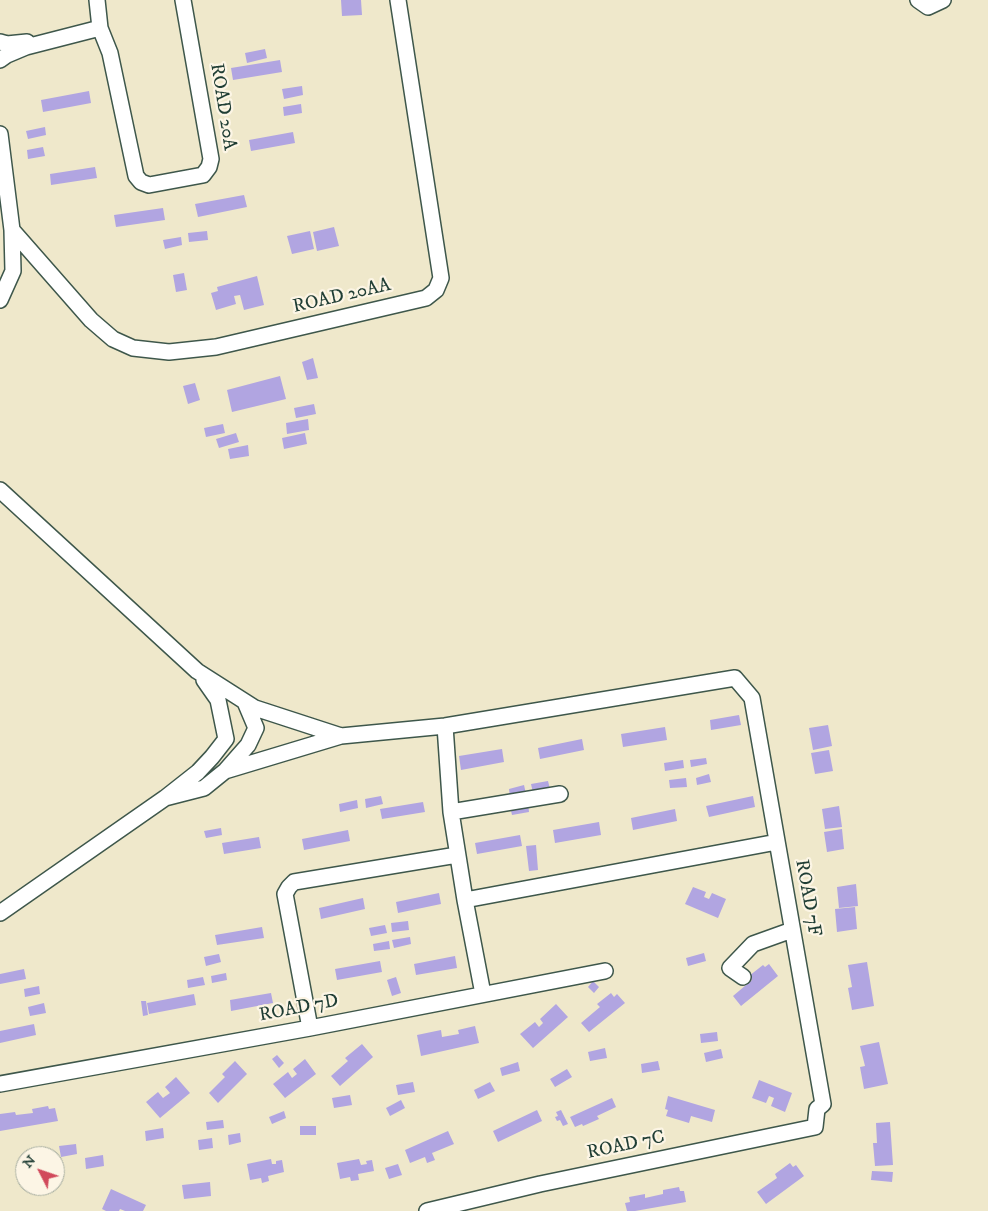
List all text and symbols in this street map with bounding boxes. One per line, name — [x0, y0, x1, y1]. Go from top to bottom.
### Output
street label: ROAD 20A — [204, 62, 240, 152]
street label: ROAD 20AA — [291, 275, 393, 319]
street label: ROAD 7F — [789, 858, 825, 938]
street label: ROAD 7D — [257, 990, 341, 1028]
street label: ROAD 7C — [585, 1127, 667, 1165]
north arrow — [15, 1146, 65, 1196]
text: N — [19, 1152, 40, 1172]

